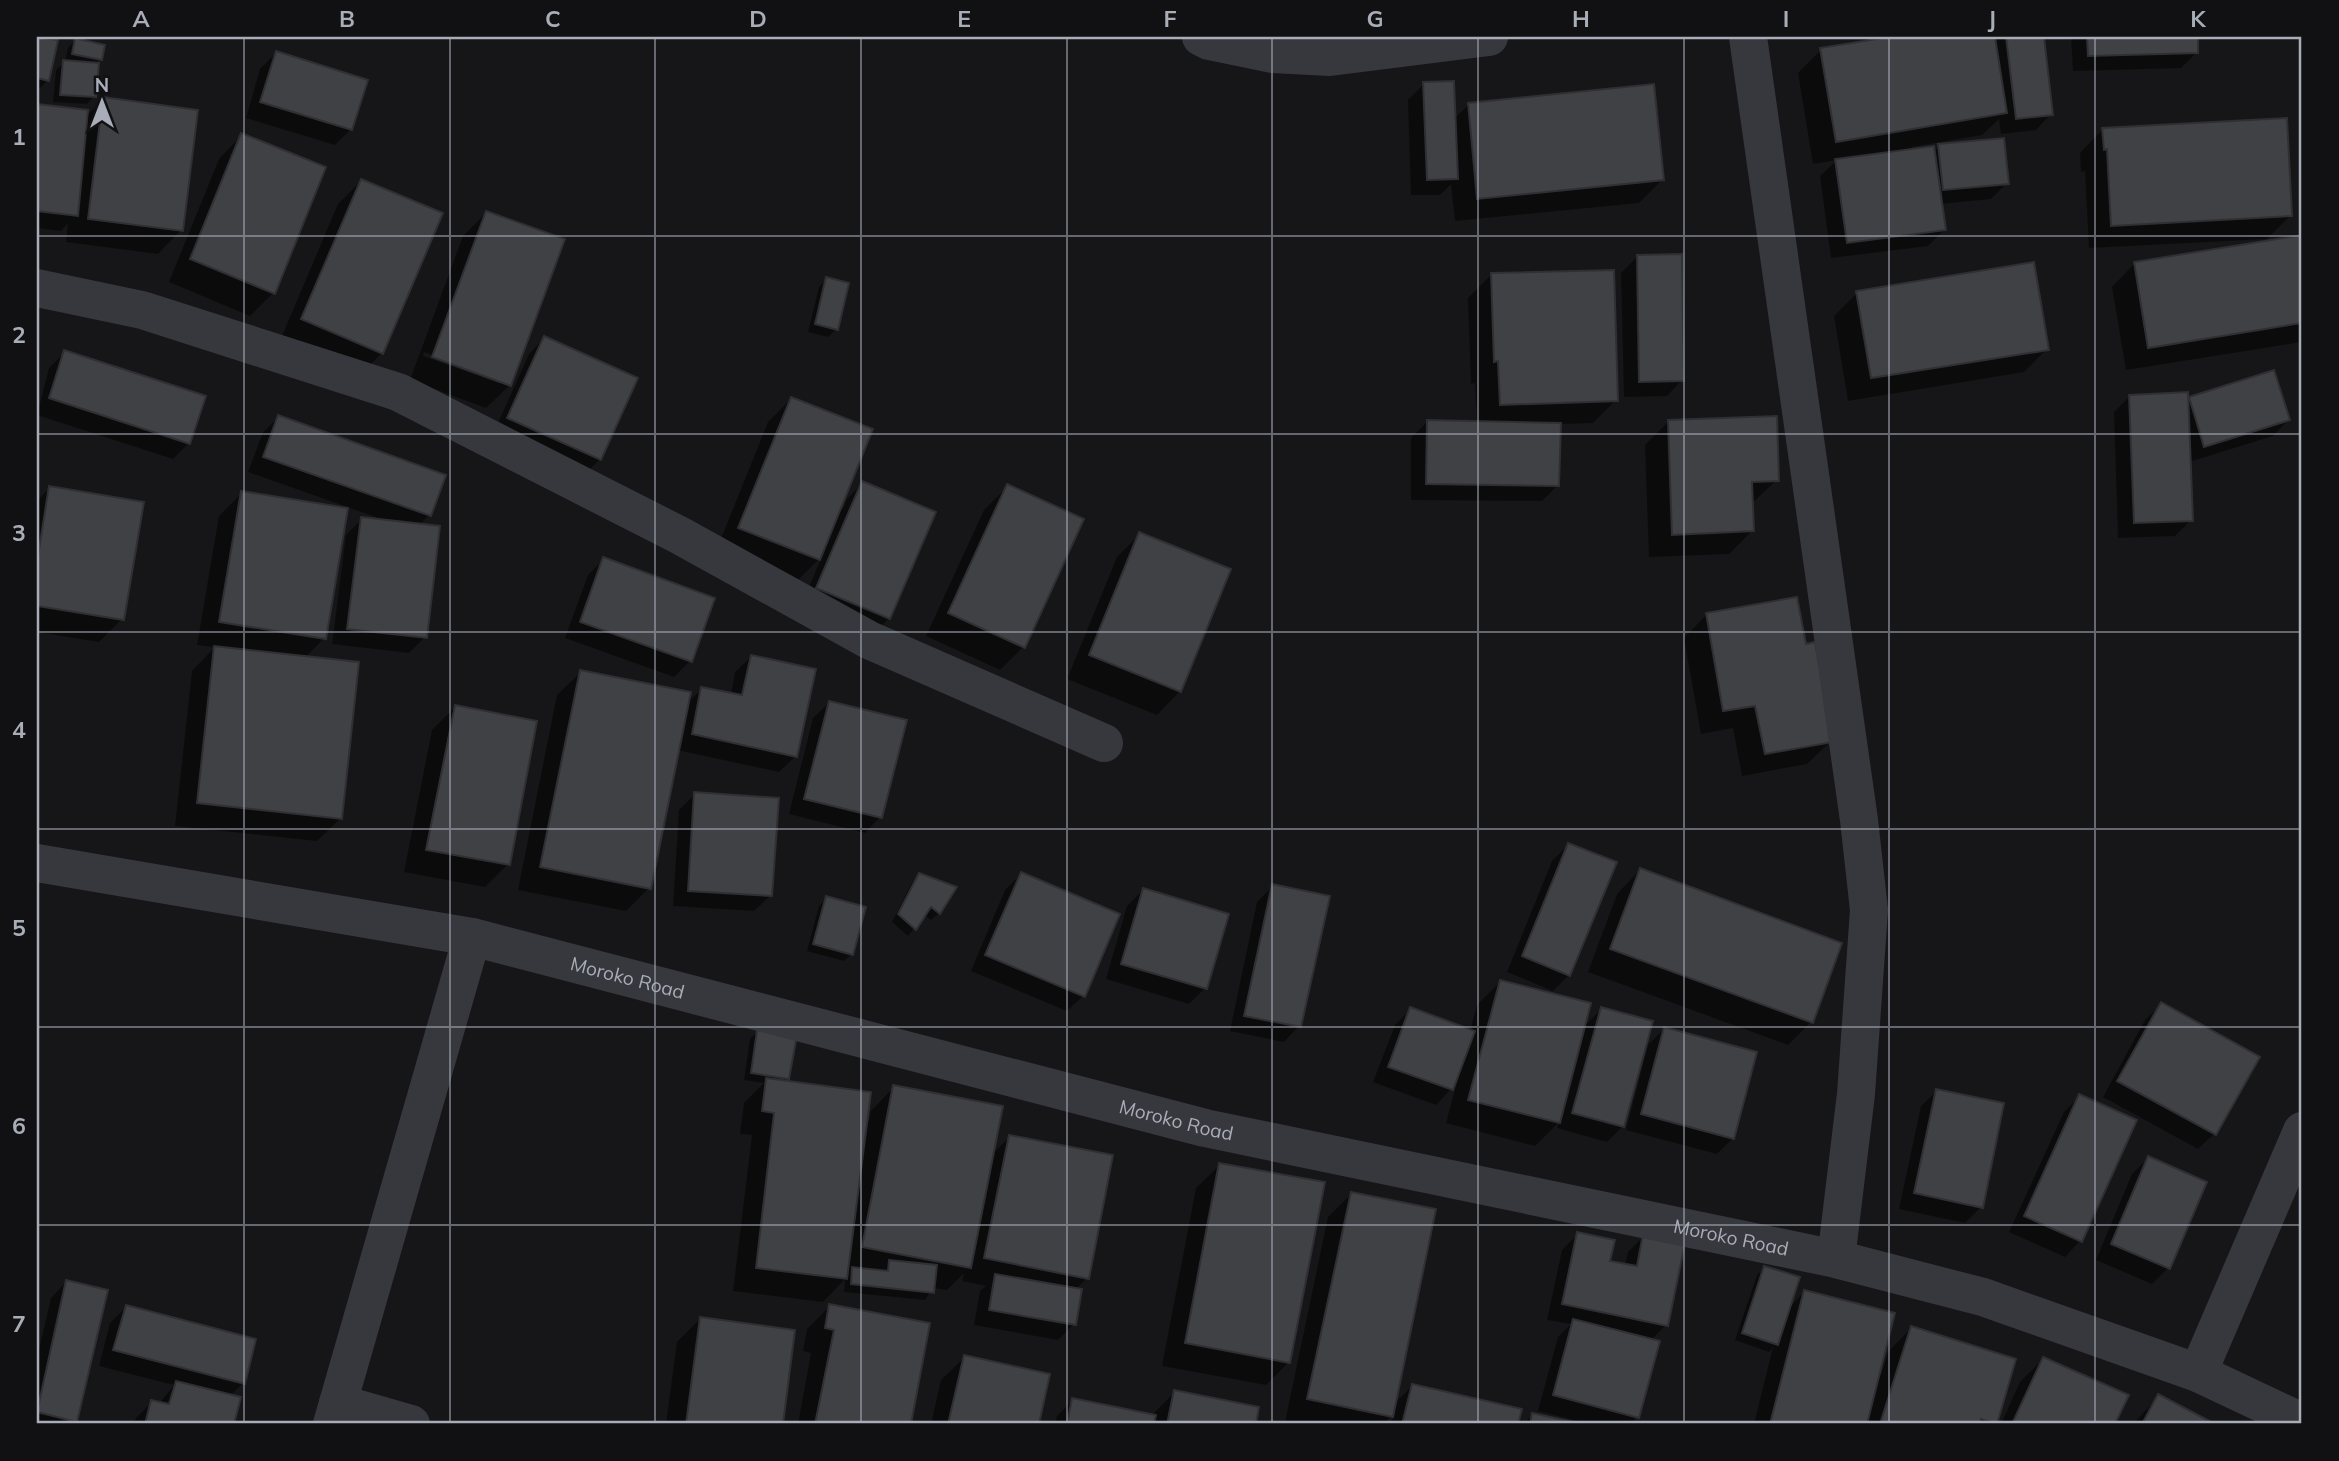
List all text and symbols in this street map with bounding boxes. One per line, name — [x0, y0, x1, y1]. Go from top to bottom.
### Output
text: A — [132, 4, 150, 33]
text: B — [339, 4, 355, 33]
text: C — [545, 4, 561, 33]
text: D — [749, 4, 767, 33]
text: E — [957, 4, 971, 33]
text: F — [1163, 4, 1177, 33]
text: G — [1366, 4, 1384, 33]
text: H — [1572, 4, 1590, 33]
text: I — [1783, 4, 1789, 33]
text: J — [1988, 4, 1996, 33]
text: K — [2190, 4, 2207, 33]
north arrow — [66, 66, 136, 136]
text: N — [95, 73, 109, 97]
text: 1 — [12, 122, 26, 151]
text: 2 — [12, 320, 26, 349]
text: 3 — [12, 518, 26, 547]
text: 4 — [12, 715, 26, 744]
text: 5 — [12, 913, 26, 942]
street label: Moroko Road — [568, 951, 687, 1004]
street label: Moroko Road — [1117, 1094, 1236, 1146]
text: 6 — [12, 1111, 26, 1140]
street label: Moroko Road — [1671, 1214, 1791, 1261]
text: 7 — [12, 1309, 26, 1338]

